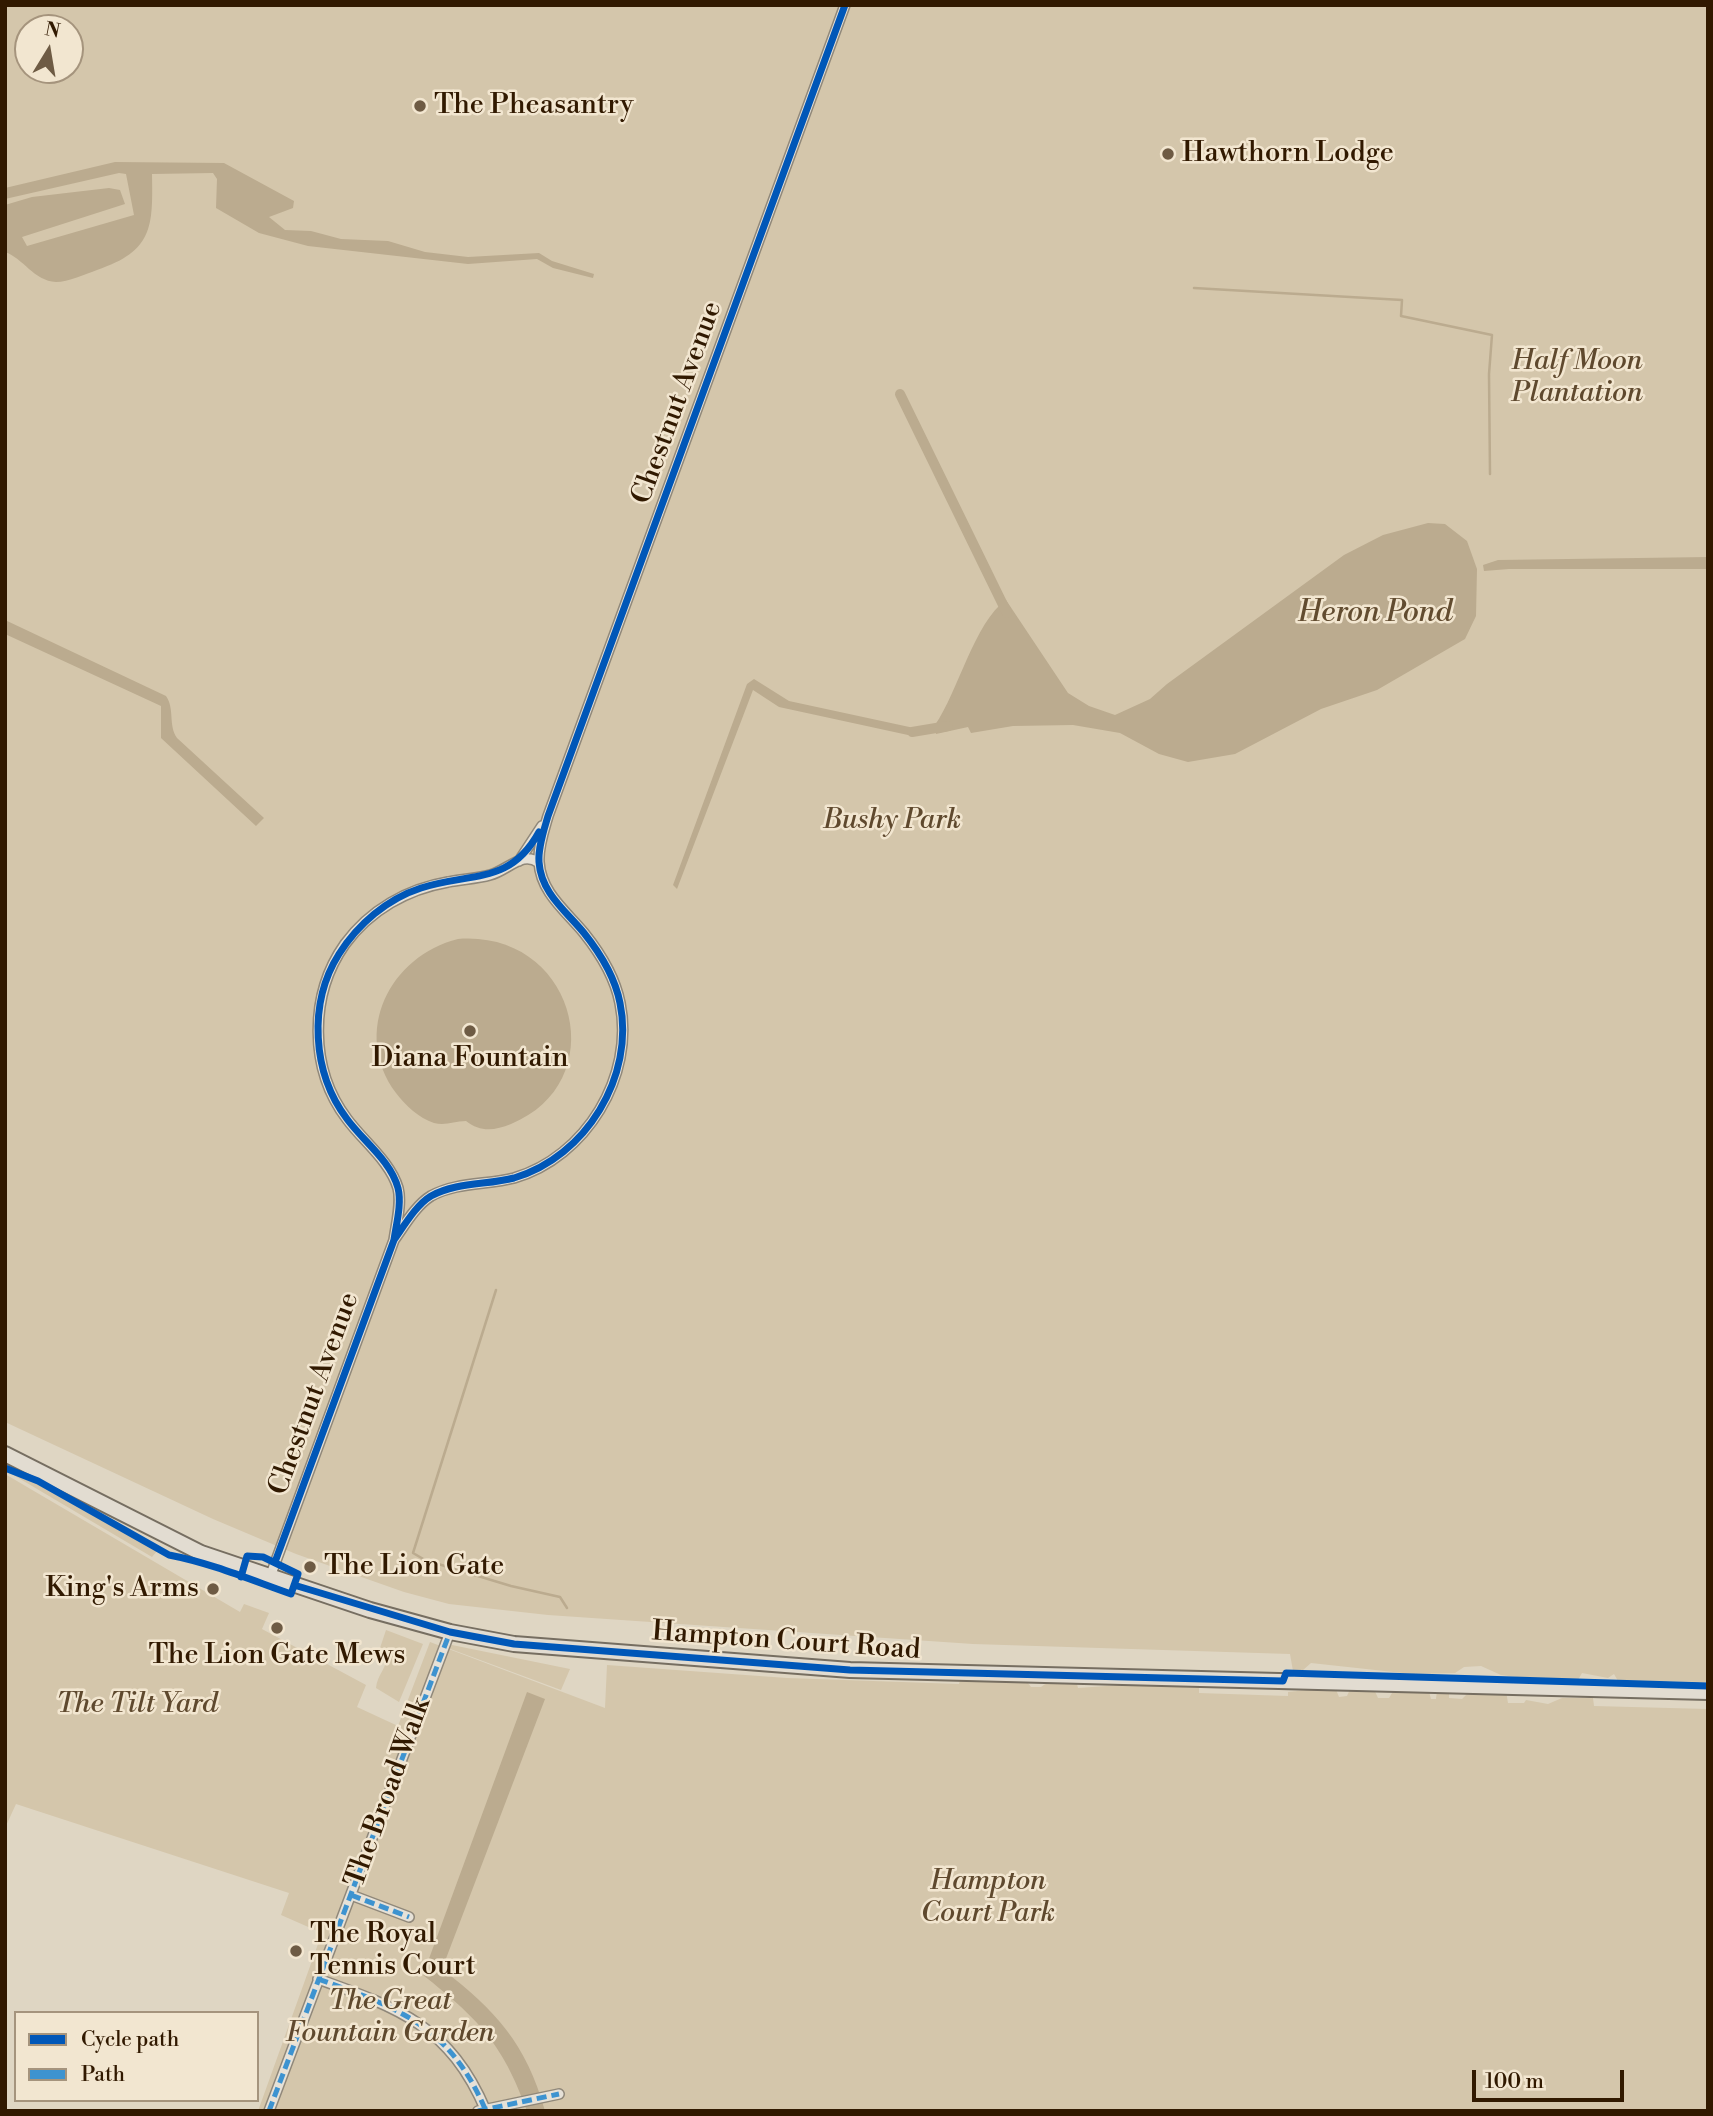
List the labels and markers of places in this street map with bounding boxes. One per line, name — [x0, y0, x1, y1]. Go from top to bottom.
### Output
place label: The Pheasantry — [434, 89, 634, 123]
marker: The Pheasantry — [412, 98, 428, 114]
place label: Hawthorn Lodge — [1182, 137, 1394, 171]
marker: Hawthorn Lodge — [1160, 146, 1176, 162]
marker: Diana Fountain — [462, 1023, 478, 1039]
place label: Diana Fountain — [371, 1042, 569, 1076]
place label: The Lion Gate — [324, 1550, 504, 1584]
marker: The Lion Gate — [302, 1559, 318, 1575]
place label: King's Arms — [45, 1572, 199, 1606]
marker: King's Arms — [205, 1581, 221, 1597]
marker: The Lion Gate Mews — [269, 1620, 285, 1636]
place label: The Lion Gate Mews — [149, 1639, 405, 1673]
place label: The Royal Tennis Court — [310, 1918, 476, 1984]
marker: The Royal Tennis Court — [288, 1943, 304, 1959]

